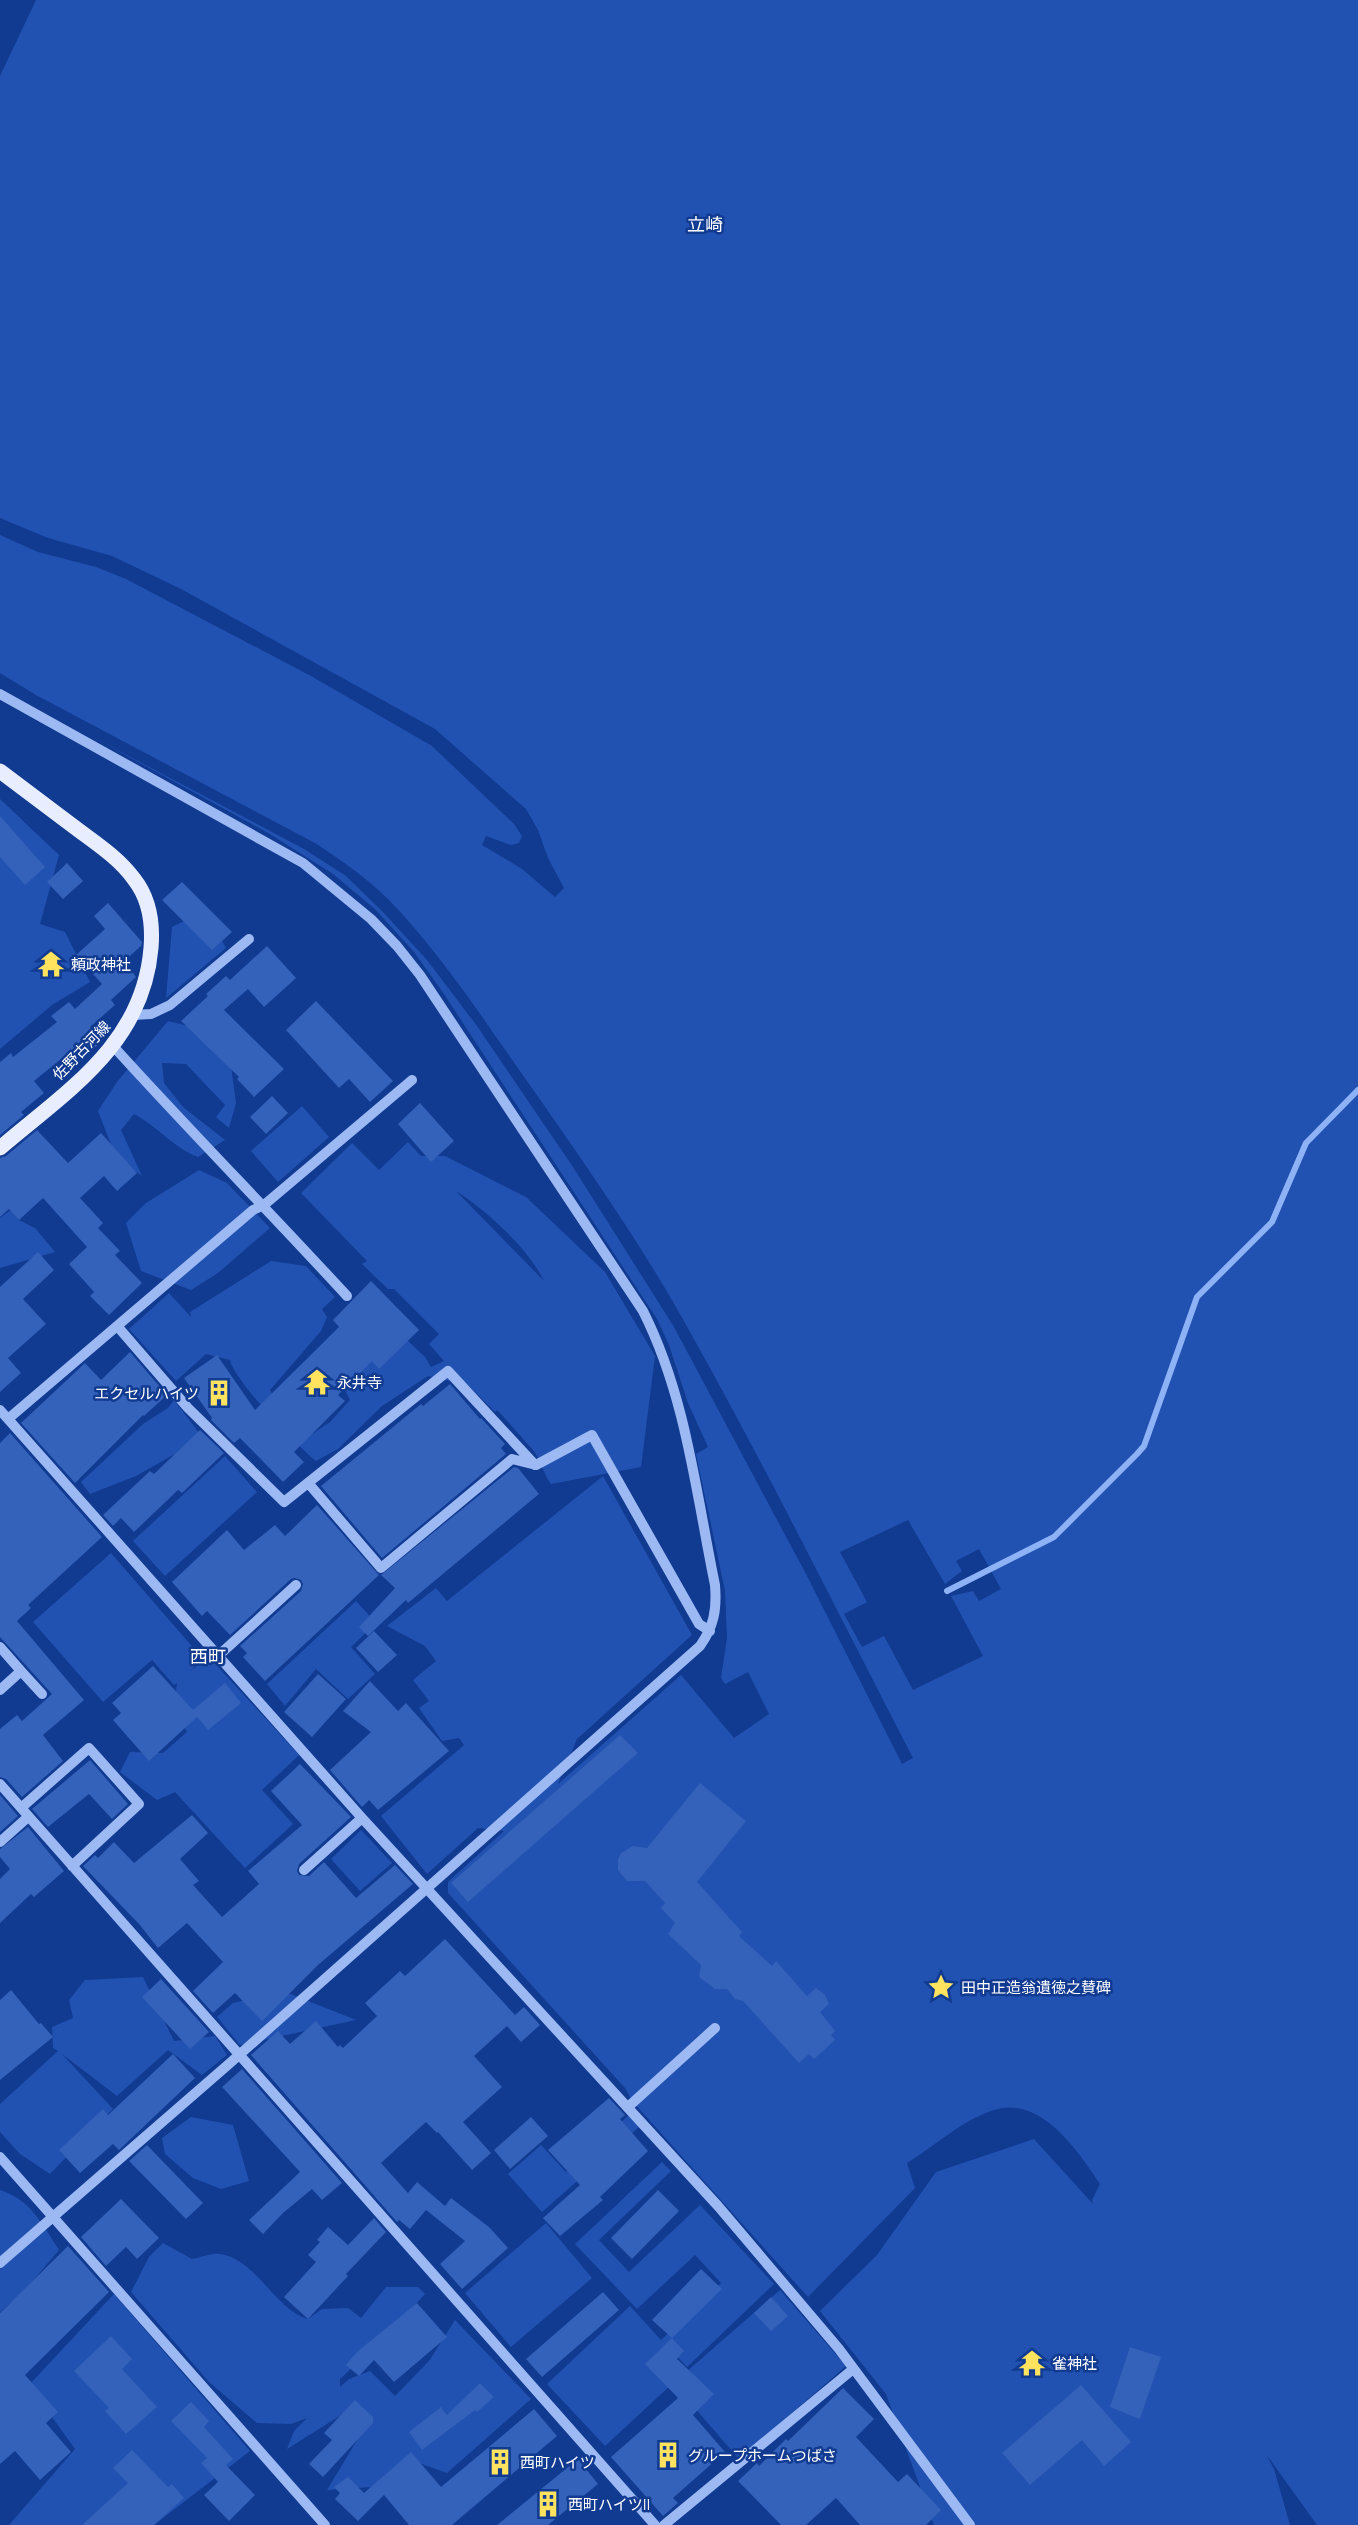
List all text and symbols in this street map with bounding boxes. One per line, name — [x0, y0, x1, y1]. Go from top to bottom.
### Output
district label: 立崎 — [687, 213, 723, 235]
temple icon: 頼政神社 — [36, 949, 66, 979]
place label: 頼政神社 — [71, 955, 131, 973]
street label: 佐野古河線 — [48, 1017, 114, 1083]
temple icon: 永井寺 — [302, 1367, 332, 1397]
place label: 永井寺 — [337, 1373, 382, 1391]
building icon: エクセルハイツ — [204, 1378, 234, 1408]
place label: エクセルハイツ — [94, 1384, 199, 1402]
district label: 西町 — [190, 1645, 226, 1667]
place icon: 田中正造翁遺徳之賛碑 — [926, 1972, 956, 2002]
place label: 田中正造翁遺徳之賛碑 — [961, 1978, 1111, 1996]
temple icon: 雀神社 — [1017, 2348, 1047, 2378]
place label: 雀神社 — [1052, 2354, 1097, 2372]
building icon: グループホームつばさ — [653, 2440, 683, 2470]
place label: グループホームつばさ — [688, 2446, 837, 2464]
building icon: 西町ハイツ — [485, 2447, 515, 2477]
place label: 西町ハイツ — [520, 2453, 595, 2471]
building icon: 西町ハイツII — [533, 2489, 563, 2519]
place label: 西町ハイツII — [568, 2495, 650, 2513]

